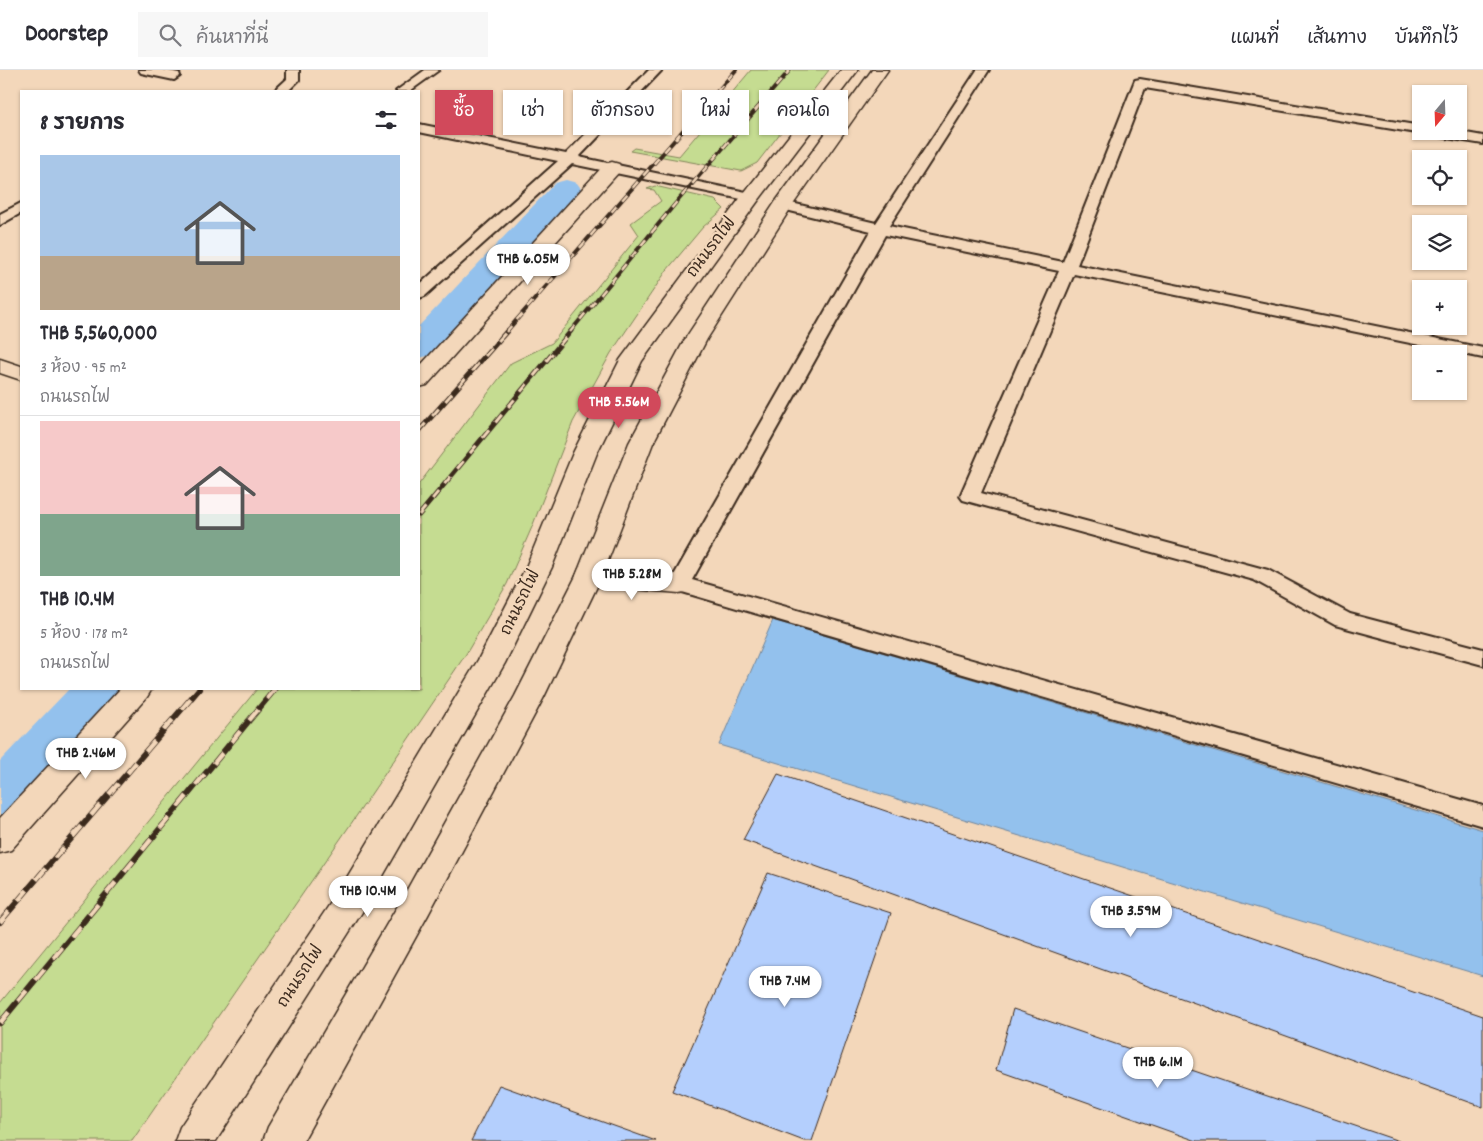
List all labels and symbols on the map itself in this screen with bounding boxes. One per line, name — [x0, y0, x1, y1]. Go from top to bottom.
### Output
north arrow — [1412, 85, 1468, 140]
street label: ถนนรถไฟ — [680, 212, 742, 283]
pin: THB 6.05M — [471, 244, 585, 286]
pin: THB 5.56M — [562, 386, 676, 429]
pin: THB 5.28M — [575, 558, 689, 601]
street label: ถนนรถไฟ — [493, 566, 547, 640]
pin: THB 2.46M — [29, 738, 143, 780]
pin: THB 10.4M — [311, 876, 425, 918]
pin: THB 3.59M — [1074, 896, 1188, 938]
street label: ถนนรถไฟ — [271, 940, 330, 1013]
pin: THB 7.4M — [733, 966, 837, 1008]
pin: THB 6.1M — [1106, 1046, 1210, 1089]

